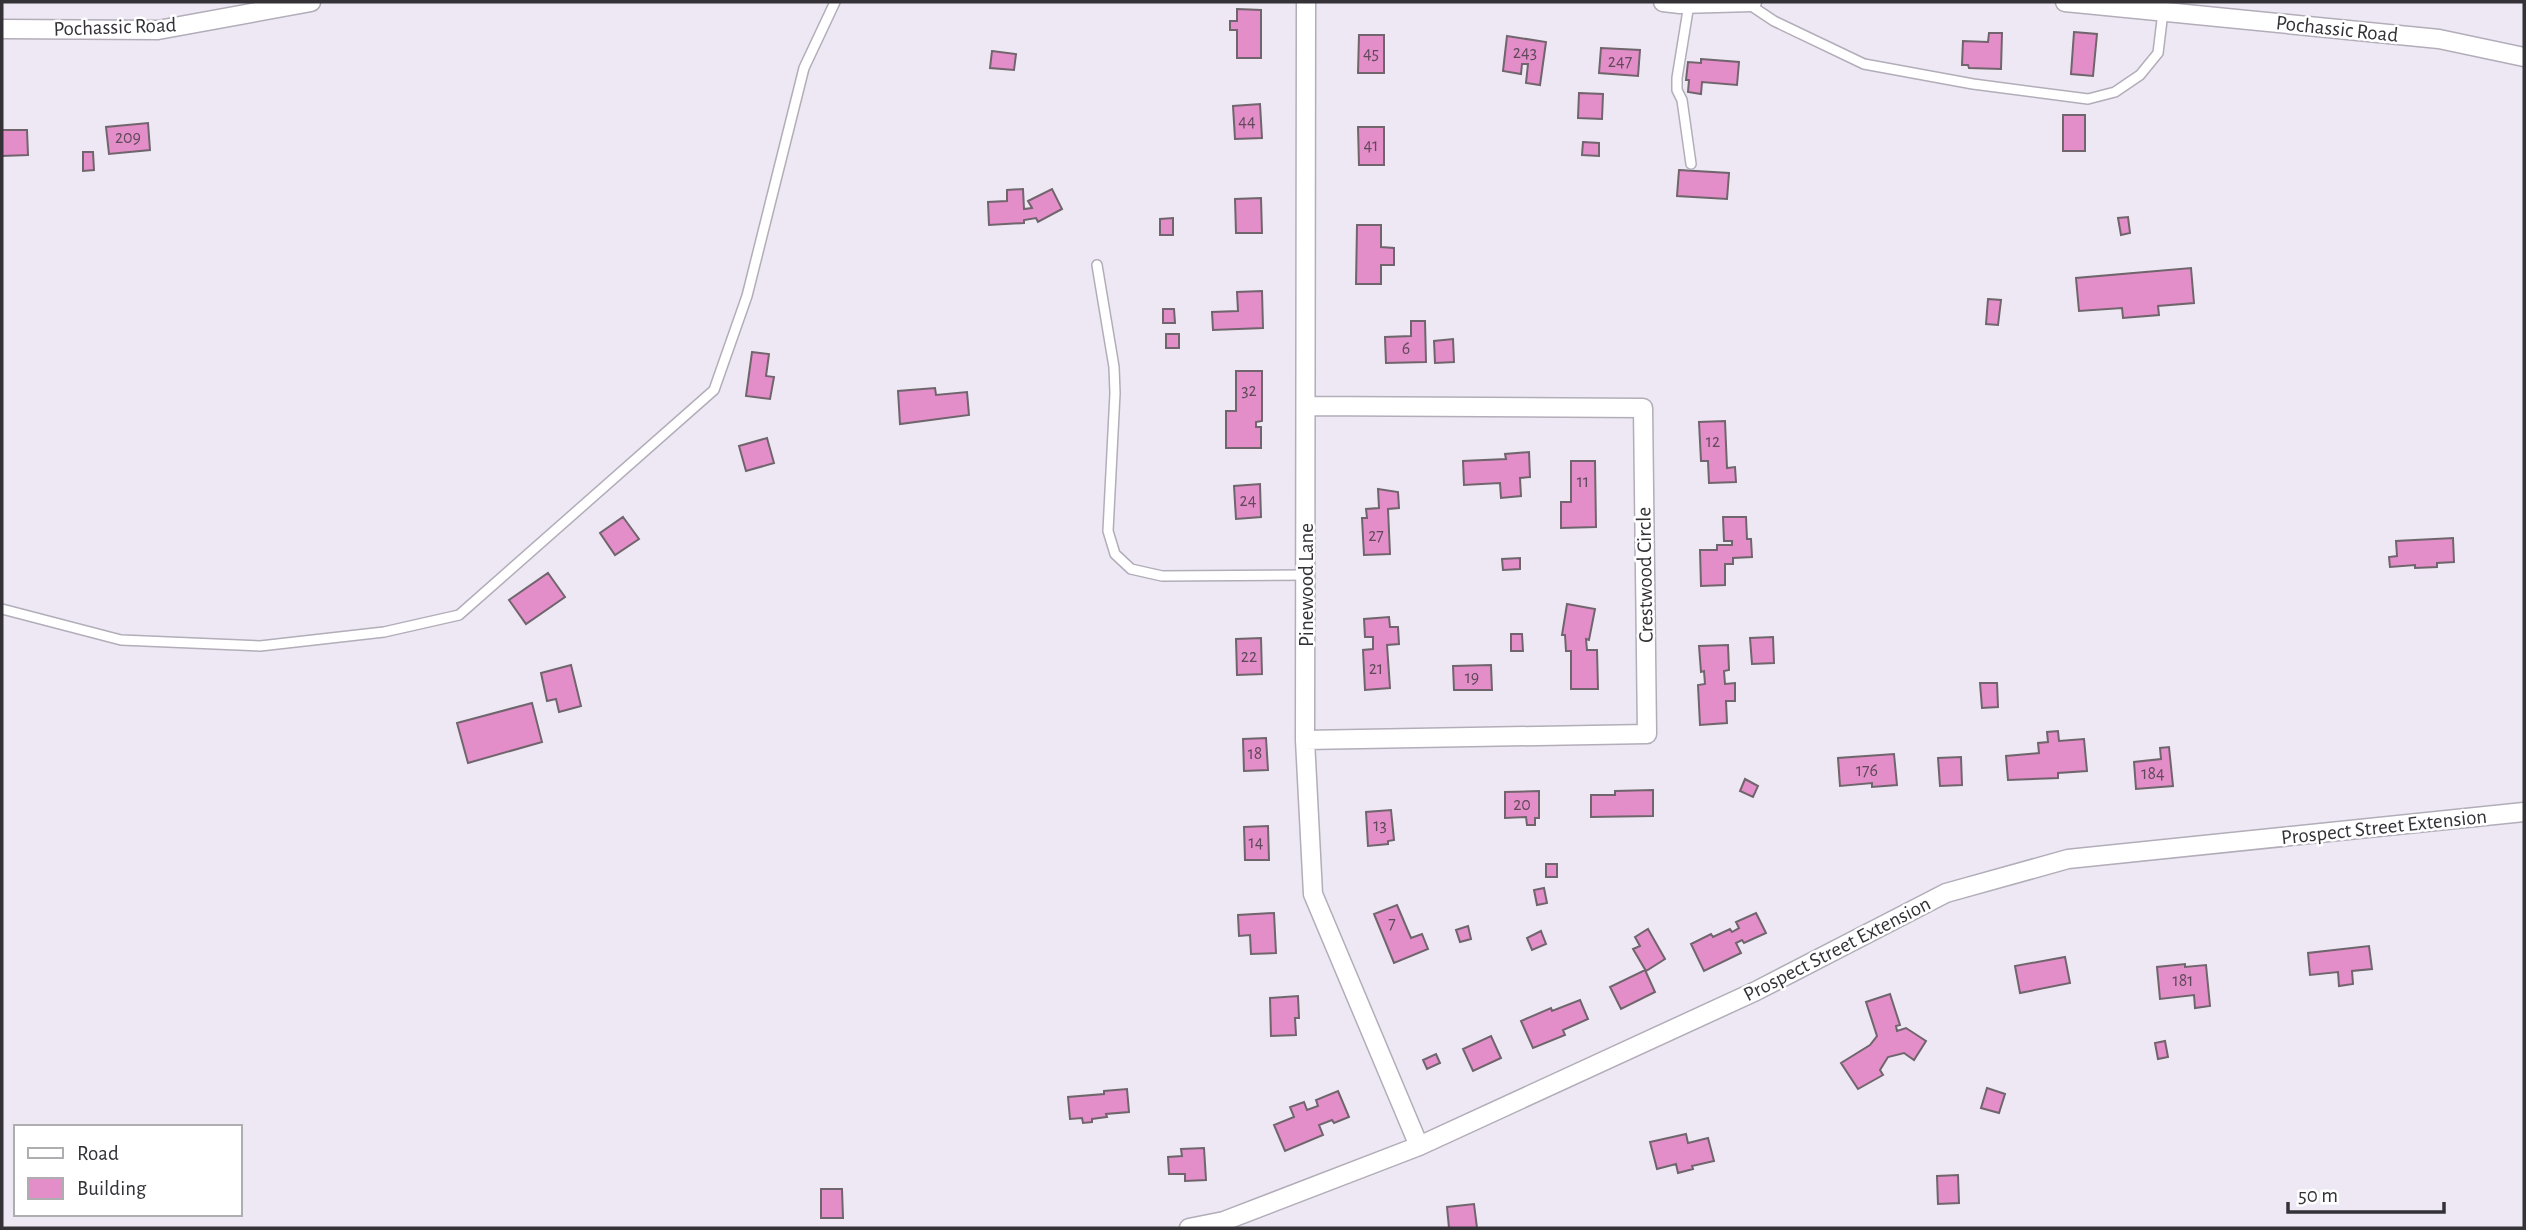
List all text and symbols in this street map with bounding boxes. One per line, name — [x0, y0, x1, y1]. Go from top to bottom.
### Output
street label: Pochassic Road — [2275, 12, 2399, 46]
street label: Pochassic Road — [53, 14, 177, 40]
house number: 243 — [1513, 44, 1537, 62]
house number: 45 — [1363, 45, 1379, 63]
house number: 247 — [1608, 53, 1632, 71]
house number: 44 — [1238, 113, 1256, 131]
house number: 209 — [115, 129, 141, 147]
house number: 41 — [1364, 137, 1378, 155]
house number: 6 — [1402, 340, 1410, 358]
house number: 32 — [1241, 382, 1257, 400]
house number: 12 — [1706, 433, 1720, 451]
house number: 11 — [1577, 473, 1589, 491]
house number: 24 — [1240, 492, 1257, 510]
street label: Crestwood Circle — [1633, 507, 1657, 643]
street label: Pinewood Lane — [1296, 523, 1317, 647]
house number: 27 — [1368, 527, 1384, 545]
house number: 22 — [1241, 648, 1257, 666]
house number: 21 — [1369, 660, 1383, 678]
house number: 19 — [1465, 669, 1479, 687]
house number: 18 — [1248, 745, 1262, 763]
house number: 176 — [1856, 762, 1878, 780]
house number: 184 — [2141, 765, 2165, 783]
house number: 20 — [1513, 796, 1531, 814]
street label: Prospect Street Extension — [2280, 806, 2488, 848]
house number: 13 — [1373, 817, 1387, 835]
house number: 14 — [1249, 834, 1264, 852]
street label: Prospect Street Extension — [1740, 893, 1934, 1005]
house number: 7 — [1388, 915, 1396, 933]
house number: 181 — [2173, 972, 2193, 990]
legend — [14, 1125, 242, 1216]
text: Road — [77, 1143, 119, 1164]
scale bar — [2288, 1170, 2444, 1214]
text: Building — [77, 1178, 147, 1199]
text: 50 m — [2298, 1185, 2338, 1206]

